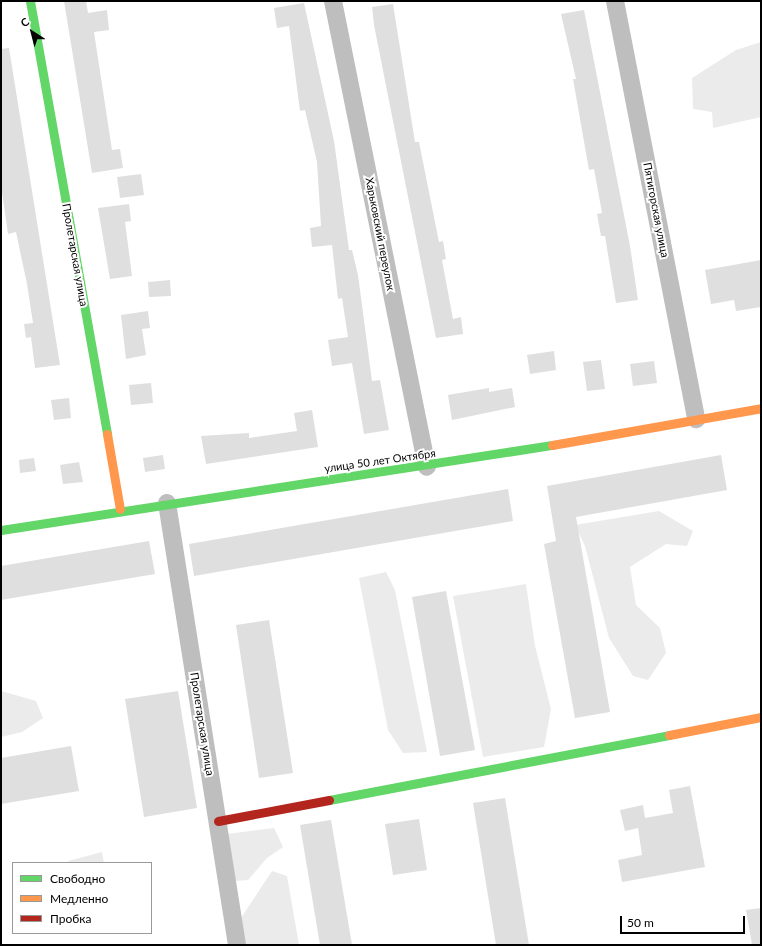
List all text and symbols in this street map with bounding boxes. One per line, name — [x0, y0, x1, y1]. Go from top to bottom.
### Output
north arrow — [12, 12, 52, 52]
text: С — [18, 14, 31, 29]
street label: Пятигорская улица — [640, 161, 672, 259]
street label: Харьковский переулок — [363, 176, 397, 292]
street label: Пролетарская улица — [59, 203, 91, 307]
street label: улица 50 лет Октября — [324, 447, 436, 475]
street label: Пролетарская улица — [187, 671, 217, 777]
legend — [12, 862, 152, 934]
text: Свободно — [50, 871, 105, 886]
text: Медленно — [50, 891, 108, 906]
scale bar — [622, 908, 747, 934]
text: Пробка — [50, 911, 91, 926]
text: 50 m — [627, 915, 654, 930]

